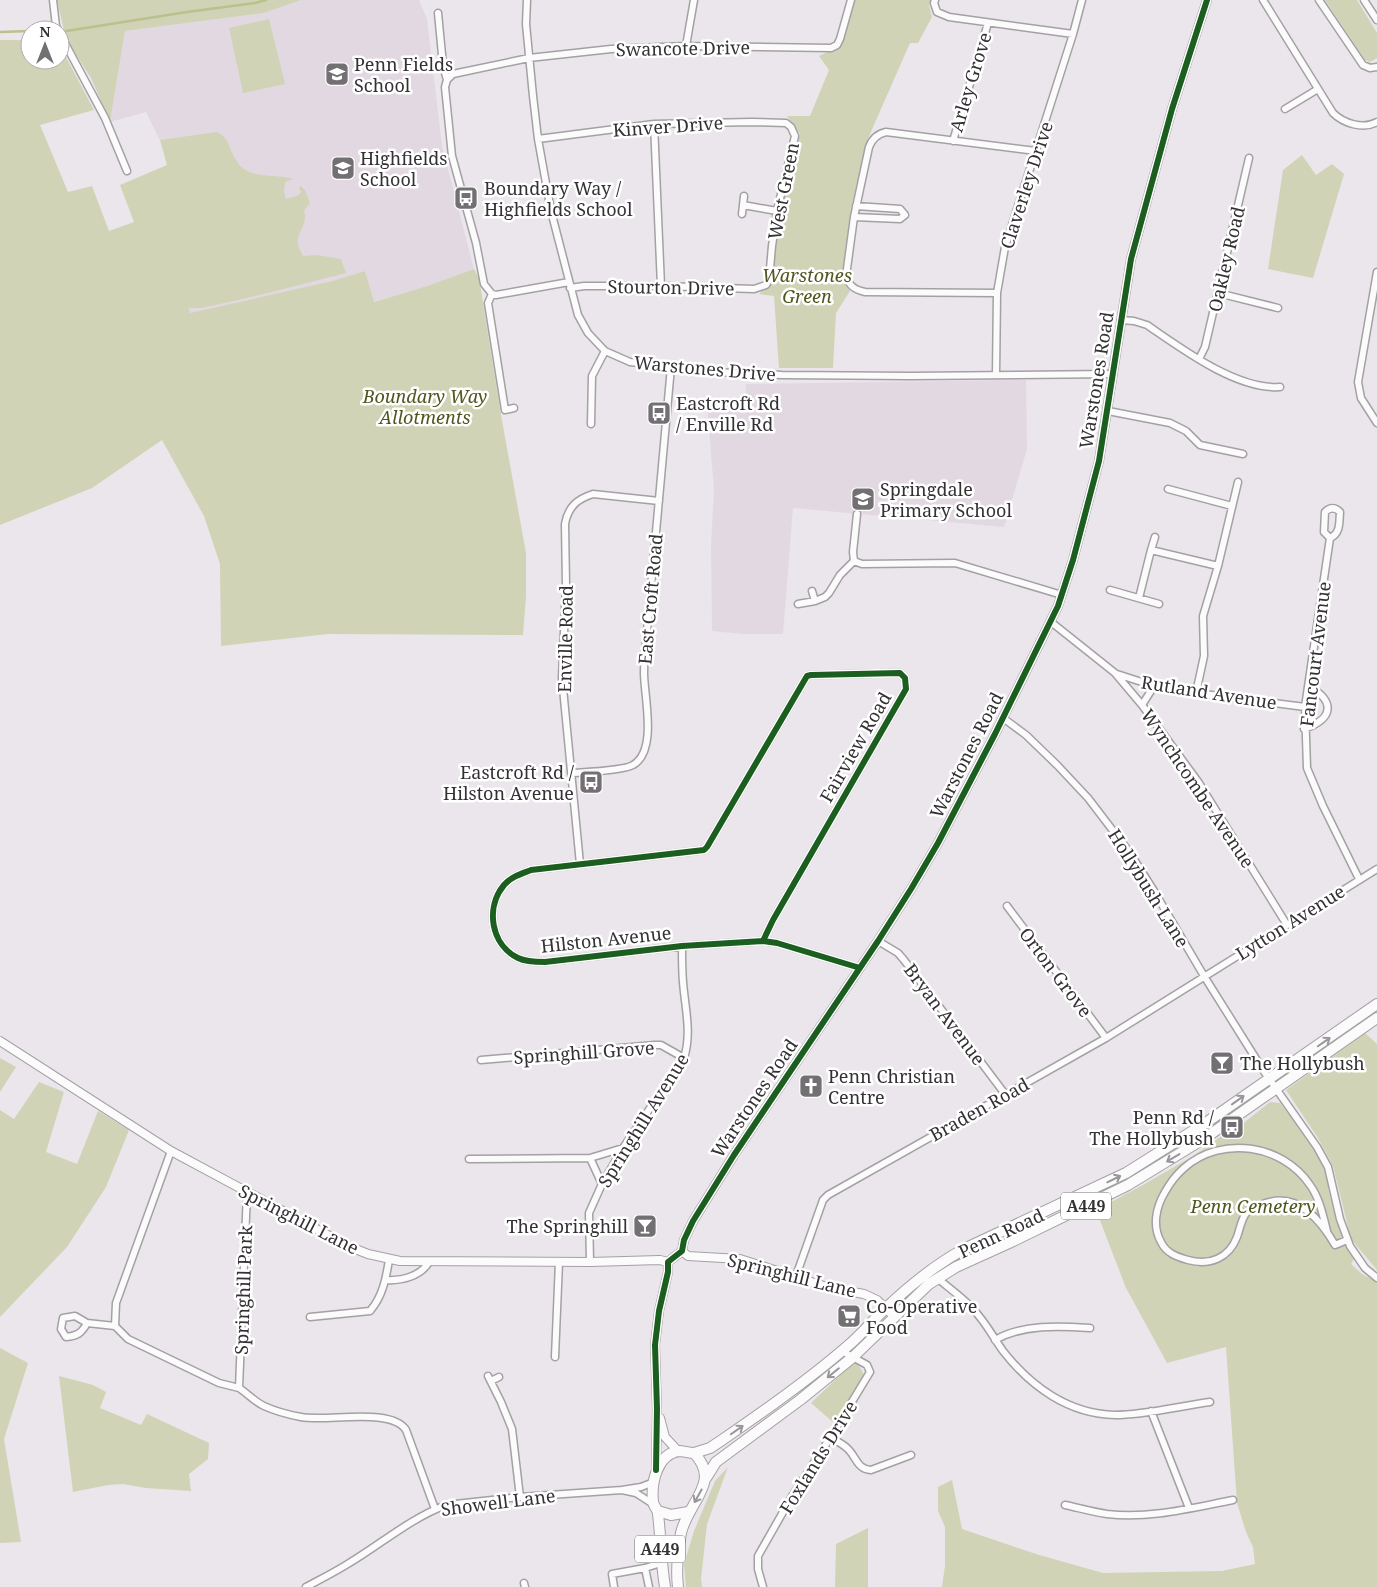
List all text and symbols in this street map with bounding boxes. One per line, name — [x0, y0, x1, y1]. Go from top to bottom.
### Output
north arrow — [20, 20, 70, 70]
text: N — [39, 22, 51, 41]
street label: Arley Grove — [943, 29, 997, 135]
street label: Swancote Drive — [616, 35, 750, 61]
place label: Penn Fields School — [354, 52, 453, 97]
school or university icon: Penn Fields School — [324, 61, 350, 87]
street label: Kinver Drive — [612, 110, 724, 142]
street label: Claverley Drive — [994, 118, 1058, 252]
street label: West Green — [762, 140, 804, 242]
place label: Highfields School — [360, 146, 447, 191]
school or university icon: Highfields School — [330, 155, 356, 181]
place label: Boundary Way / Highfields School — [484, 176, 633, 221]
bus stop icon: Boundary Way / Highfields School — [453, 185, 479, 211]
street label: Oakley Road — [1202, 204, 1250, 314]
park label: Warstones Green — [762, 263, 852, 308]
street label: Stourton Drive — [607, 274, 735, 300]
street label: Warstones Road — [1073, 310, 1119, 450]
street label: Warstones Drive — [633, 350, 777, 386]
park label: Boundary Way Allotments — [362, 384, 487, 429]
place label: Eastcroft Rd / Enville Rd — [676, 391, 780, 436]
bus stop icon: Eastcroft Rd / Enville Rd — [646, 400, 672, 426]
place label: Springdale Primary School — [880, 477, 1012, 522]
school or university icon: Springdale Primary School — [850, 486, 876, 512]
street label: East Croft Road — [632, 532, 668, 666]
street label: Fancourt Avenue — [1294, 580, 1336, 728]
street label: Enville Road — [552, 585, 578, 693]
street label: Rutland Avenue — [1139, 669, 1279, 715]
street label: Fairview Road — [814, 687, 896, 807]
street label: Warstones Road — [924, 688, 1008, 822]
street label: Wynchcombe Avenue — [1136, 704, 1260, 872]
place label: Eastcroft Rd / Hilston Avenue — [443, 760, 575, 805]
bus stop icon: Eastcroft Rd / Hilston Avenue — [578, 769, 604, 795]
street label: Hollybush Lane — [1103, 824, 1195, 952]
street label: Lytton Avenue — [1231, 879, 1349, 965]
street label: Hilston Avenue — [540, 920, 672, 958]
street label: Orton Grove — [1014, 922, 1098, 1022]
street label: Bryan Avenue — [899, 958, 991, 1070]
street label: Warstones Road — [705, 1034, 803, 1162]
street label: Springhill Grove — [513, 1035, 655, 1069]
one-way arrow — [1317, 1037, 1331, 1047]
street label: Springhill Avenue — [592, 1048, 694, 1192]
bar icon: The Hollybush — [1209, 1050, 1235, 1076]
place label: The Hollybush — [1240, 1051, 1365, 1075]
place label: Penn Christian Centre — [828, 1064, 955, 1109]
street label: Braden Road — [925, 1072, 1033, 1146]
church icon: Penn Christian Centre — [798, 1073, 824, 1099]
one-way arrow — [1231, 1095, 1245, 1105]
place label: Penn Rd / The Hollybush — [1089, 1105, 1215, 1150]
bus stop icon: Penn Rd / The Hollybush — [1219, 1114, 1245, 1140]
one-way arrow — [1166, 1153, 1180, 1164]
one-way arrow — [1106, 1174, 1121, 1183]
street label: Springhill Lane — [235, 1178, 363, 1260]
road number: A449 — [1061, 1192, 1111, 1220]
park label: Penn Cemetery — [1190, 1194, 1315, 1218]
street label: Penn Road — [954, 1203, 1048, 1263]
bar icon: The Springhill — [632, 1213, 658, 1239]
place label: The Springhill — [507, 1214, 628, 1238]
street label: Springhill Park — [229, 1224, 257, 1355]
street label: Springhill Lane — [725, 1247, 859, 1303]
place label: Co-Operative Food — [866, 1294, 977, 1339]
supermarket icon: Co-Operative Food — [836, 1303, 862, 1329]
one-way arrow — [827, 1368, 840, 1379]
street label: Foxlands Drive — [774, 1396, 862, 1518]
one-way arrow — [729, 1425, 743, 1435]
street label: Showell Lane — [439, 1483, 557, 1521]
one-way arrow — [693, 1488, 703, 1503]
road number: A449 — [635, 1536, 685, 1562]

